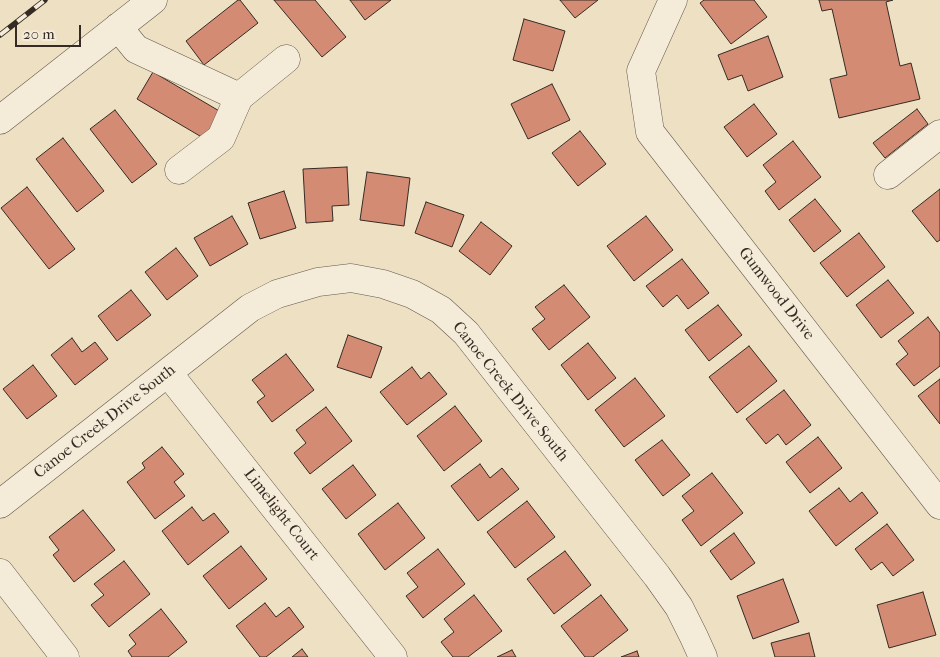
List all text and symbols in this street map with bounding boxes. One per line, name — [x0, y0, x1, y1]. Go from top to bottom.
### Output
scale bar — [18, 15, 84, 47]
text: 20 m — [23, 25, 55, 43]
street label: Gumwood Drive — [734, 244, 818, 344]
street label: Canoe Creek Drive South — [448, 318, 572, 466]
street label: Canoe Creek Drive South — [30, 361, 180, 483]
street label: Limelight Court — [239, 465, 323, 565]

